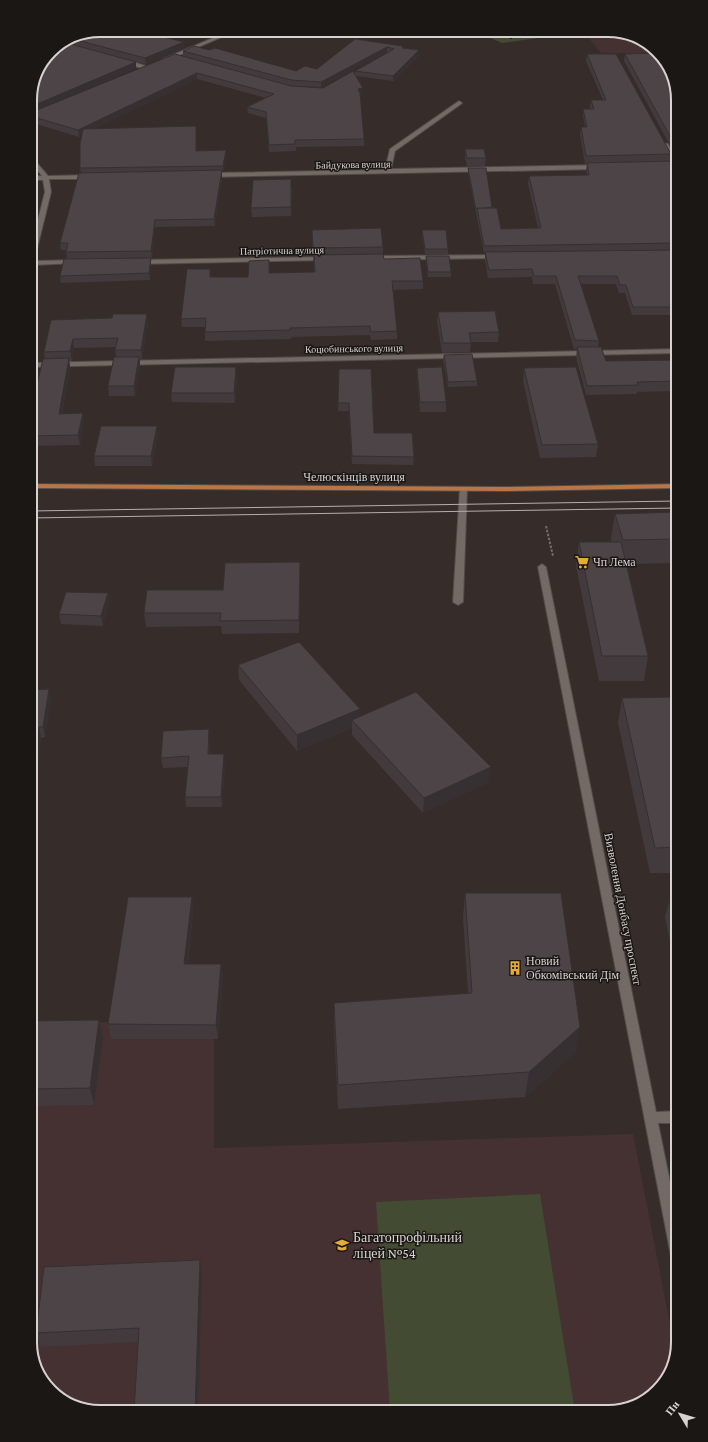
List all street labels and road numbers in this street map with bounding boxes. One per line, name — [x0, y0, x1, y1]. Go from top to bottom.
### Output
street label: Байдукова вулиця — [315, 158, 391, 171]
street label: Патріотична вулиця — [240, 244, 325, 257]
street label: Коцюбинського вулиця — [305, 342, 404, 355]
street label: Челюскінців вулиця — [303, 470, 405, 484]
street label: Визволення Донбасу проспект — [601, 832, 645, 987]

